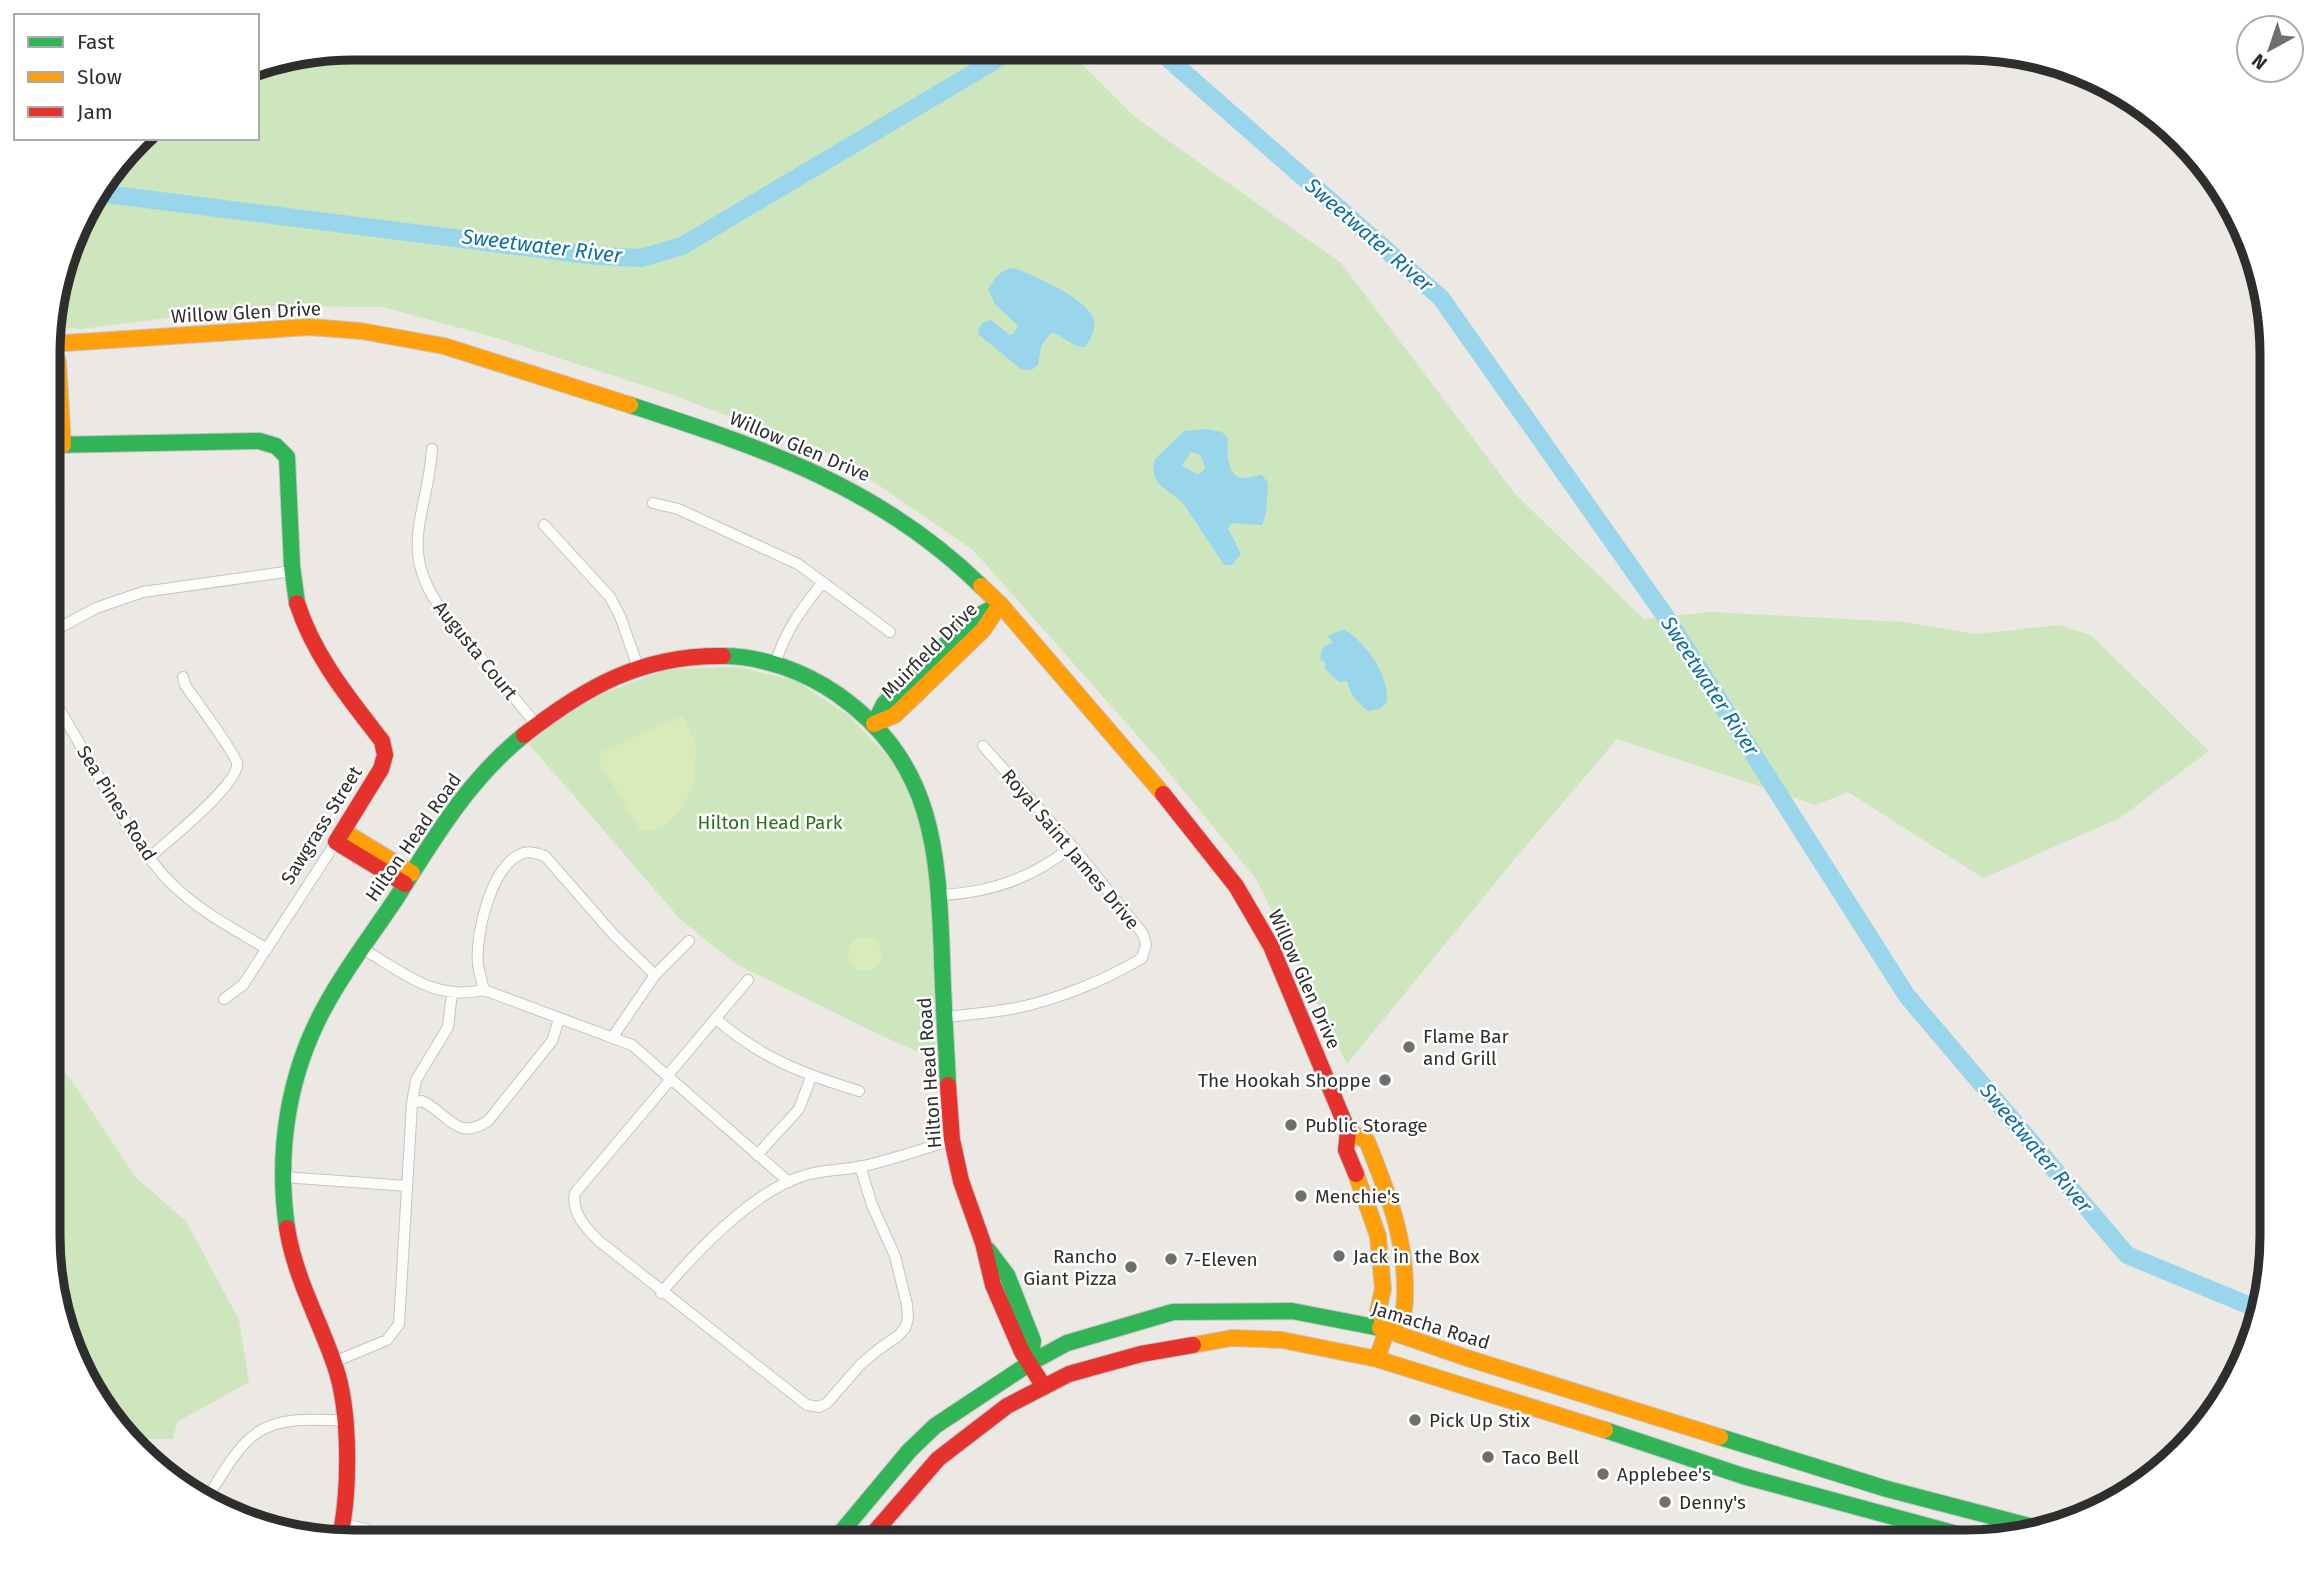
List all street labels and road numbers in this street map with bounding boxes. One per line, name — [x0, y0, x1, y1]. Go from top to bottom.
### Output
street label: Willow Glen Drive — [170, 297, 322, 328]
street label: Willow Glen Drive — [726, 406, 874, 486]
street label: Augusta Court — [429, 596, 522, 704]
street label: Muirfield Drive — [877, 598, 982, 703]
street label: Sea Pines Road — [72, 741, 161, 865]
street label: Sawgrass Street — [276, 762, 367, 889]
street label: Royal Saint James Drive — [997, 764, 1144, 934]
street label: Hilton Head Road — [361, 769, 466, 906]
street label: Willow Glen Drive — [1263, 906, 1346, 1053]
street label: Hilton Head Road — [913, 997, 946, 1149]
street label: Jamacha Road — [1369, 1297, 1493, 1354]

